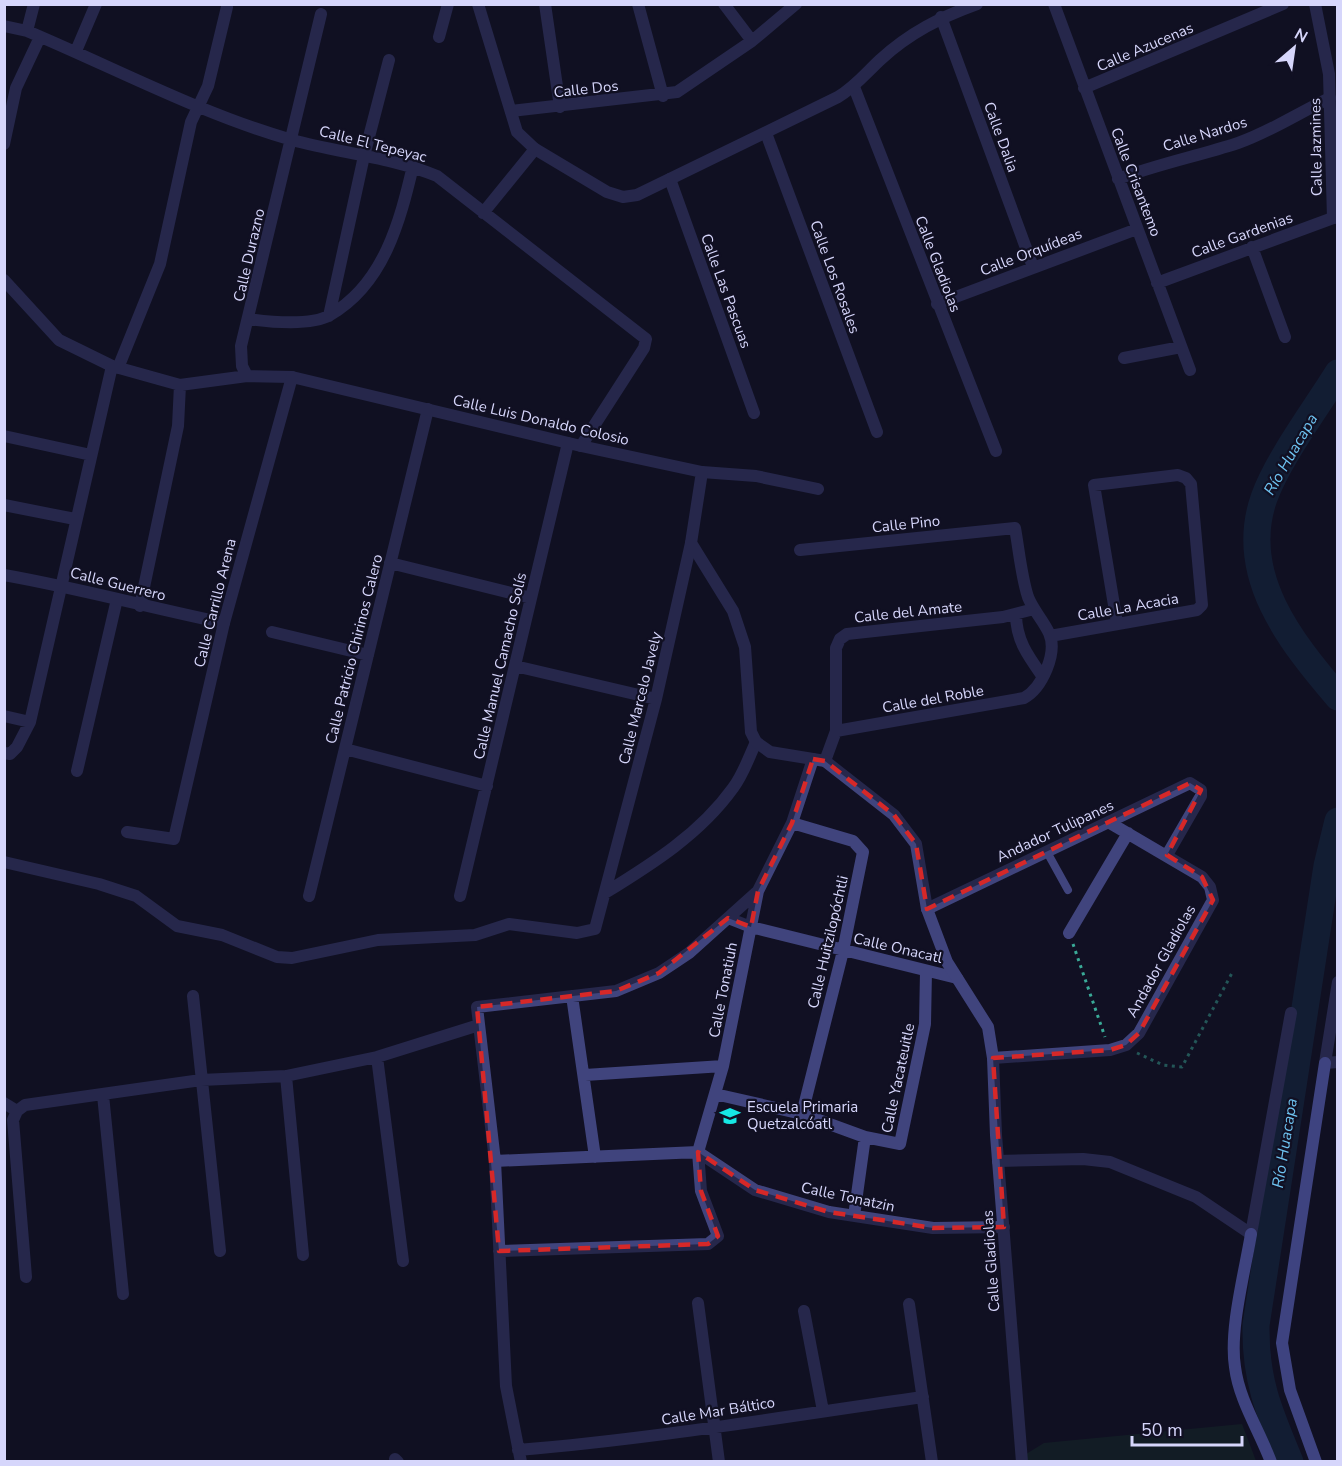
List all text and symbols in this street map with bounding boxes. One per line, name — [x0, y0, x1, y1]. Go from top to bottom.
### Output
street label: Calle Azucenas — [1094, 18, 1196, 76]
north arrow — [1264, 18, 1324, 78]
text: N — [1290, 23, 1311, 48]
street label: Calle Dos — [553, 76, 619, 102]
street label: Calle Jazmines — [1305, 98, 1327, 196]
street label: Calle Dalia — [979, 99, 1023, 175]
street label: Calle Nardos — [1160, 112, 1250, 156]
street label: Calle El Tepeyac — [317, 121, 429, 167]
street label: Calle Crisantemo — [1106, 125, 1166, 239]
street label: Calle Durazno — [229, 206, 269, 304]
street label: Calle Gardenias — [1189, 207, 1295, 263]
street label: Calle Gladiolas — [910, 213, 966, 315]
street label: Calle Los Rosales — [805, 218, 865, 336]
street label: Calle Orquídeas — [977, 223, 1085, 281]
street label: Calle Las Pascuas — [696, 231, 756, 351]
street label: Calle Luis Donaldo Colosio — [451, 390, 631, 450]
water label: Río Huacapa — [1259, 410, 1323, 499]
street label: Calle Pino — [871, 510, 941, 538]
street label: Calle Carrillo Arena — [189, 536, 241, 670]
street label: Calle Patricio Chirinos Calero — [321, 552, 387, 746]
street label: Calle Guerrero — [68, 562, 168, 606]
street label: Calle Manuel Camacho Solís — [469, 571, 531, 761]
street label: Calle La Acacia — [1076, 588, 1180, 626]
street label: Calle del Amate — [853, 596, 963, 628]
street label: Calle Marcelo Javely — [614, 629, 666, 766]
street label: Calle del Roble — [881, 680, 985, 718]
street label: Andador Tulipanes — [993, 795, 1117, 867]
street label: Calle Huitzilopóchtli — [803, 874, 853, 1010]
street label: Andador Gladiolas — [1122, 901, 1200, 1021]
street label: Calle Onacatl — [851, 928, 945, 968]
street label: Calle Tonatiuh — [704, 941, 742, 1039]
street label: Calle Yacateuitle — [877, 1021, 919, 1135]
place label: Escuela Primaria Quetzalcóatl — [747, 1097, 858, 1134]
water label: Río Huacapa — [1267, 1097, 1303, 1190]
school or university icon: Escuela Primaria Quetzalcóatl — [718, 1104, 742, 1128]
street label: Calle Tonatzin — [799, 1177, 897, 1217]
street label: Calle Gladiolas — [977, 1209, 1005, 1313]
street label: Calle Mar Báltico — [660, 1392, 776, 1430]
scale bar — [1132, 1409, 1242, 1447]
text: 50 m — [1141, 1418, 1183, 1442]

